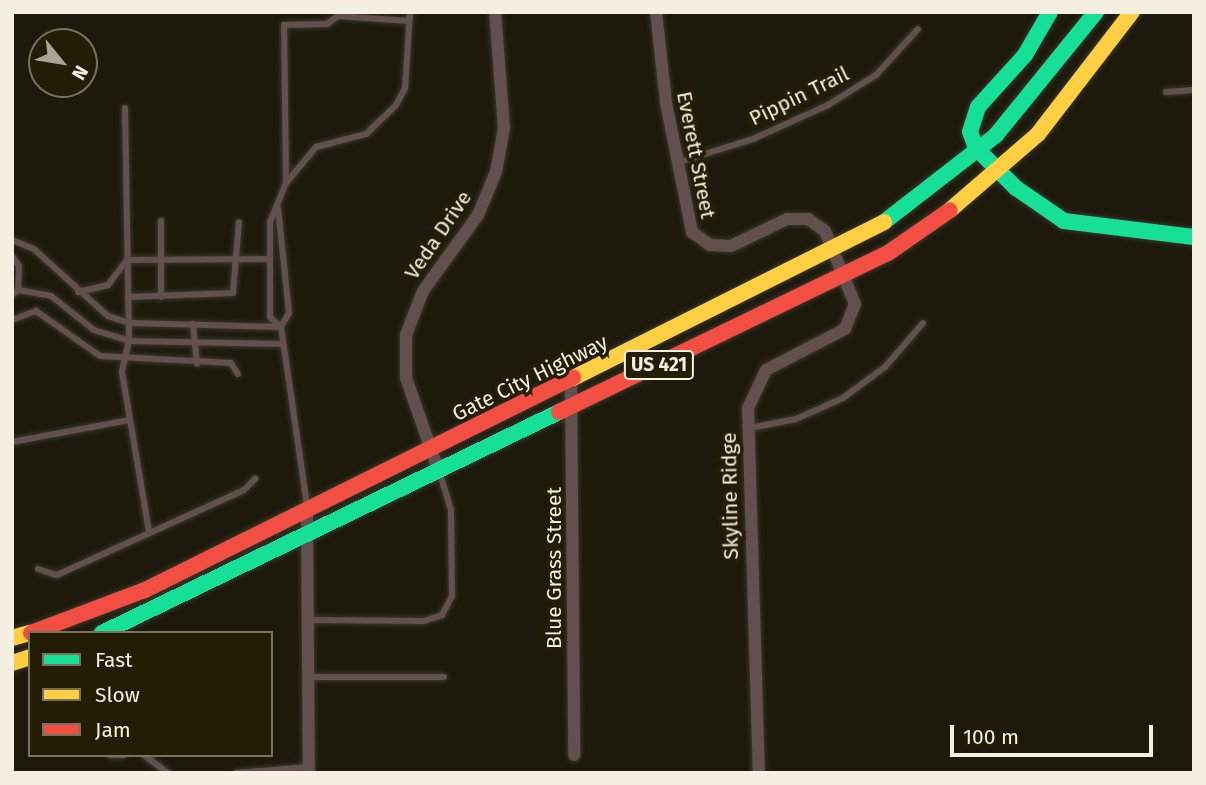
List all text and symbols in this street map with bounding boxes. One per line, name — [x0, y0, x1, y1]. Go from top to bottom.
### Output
north arrow — [28, 28, 98, 98]
street label: Pippin Trail — [745, 61, 853, 131]
text: N — [67, 62, 93, 84]
street label: Everett Street — [671, 89, 721, 221]
street label: Veda Drive — [399, 186, 477, 284]
street label: Gate City Highway — [448, 329, 612, 427]
road number: US 421 — [622, 350, 696, 380]
street label: Skyline Ridge — [716, 432, 744, 560]
street label: Blue Grass Street — [541, 487, 567, 649]
legend — [28, 631, 273, 757]
text: Fast — [95, 647, 133, 673]
text: Slow — [95, 682, 140, 708]
scale bar — [954, 712, 1157, 756]
text: Jam — [95, 717, 131, 743]
text: 100 m — [963, 724, 1019, 750]

